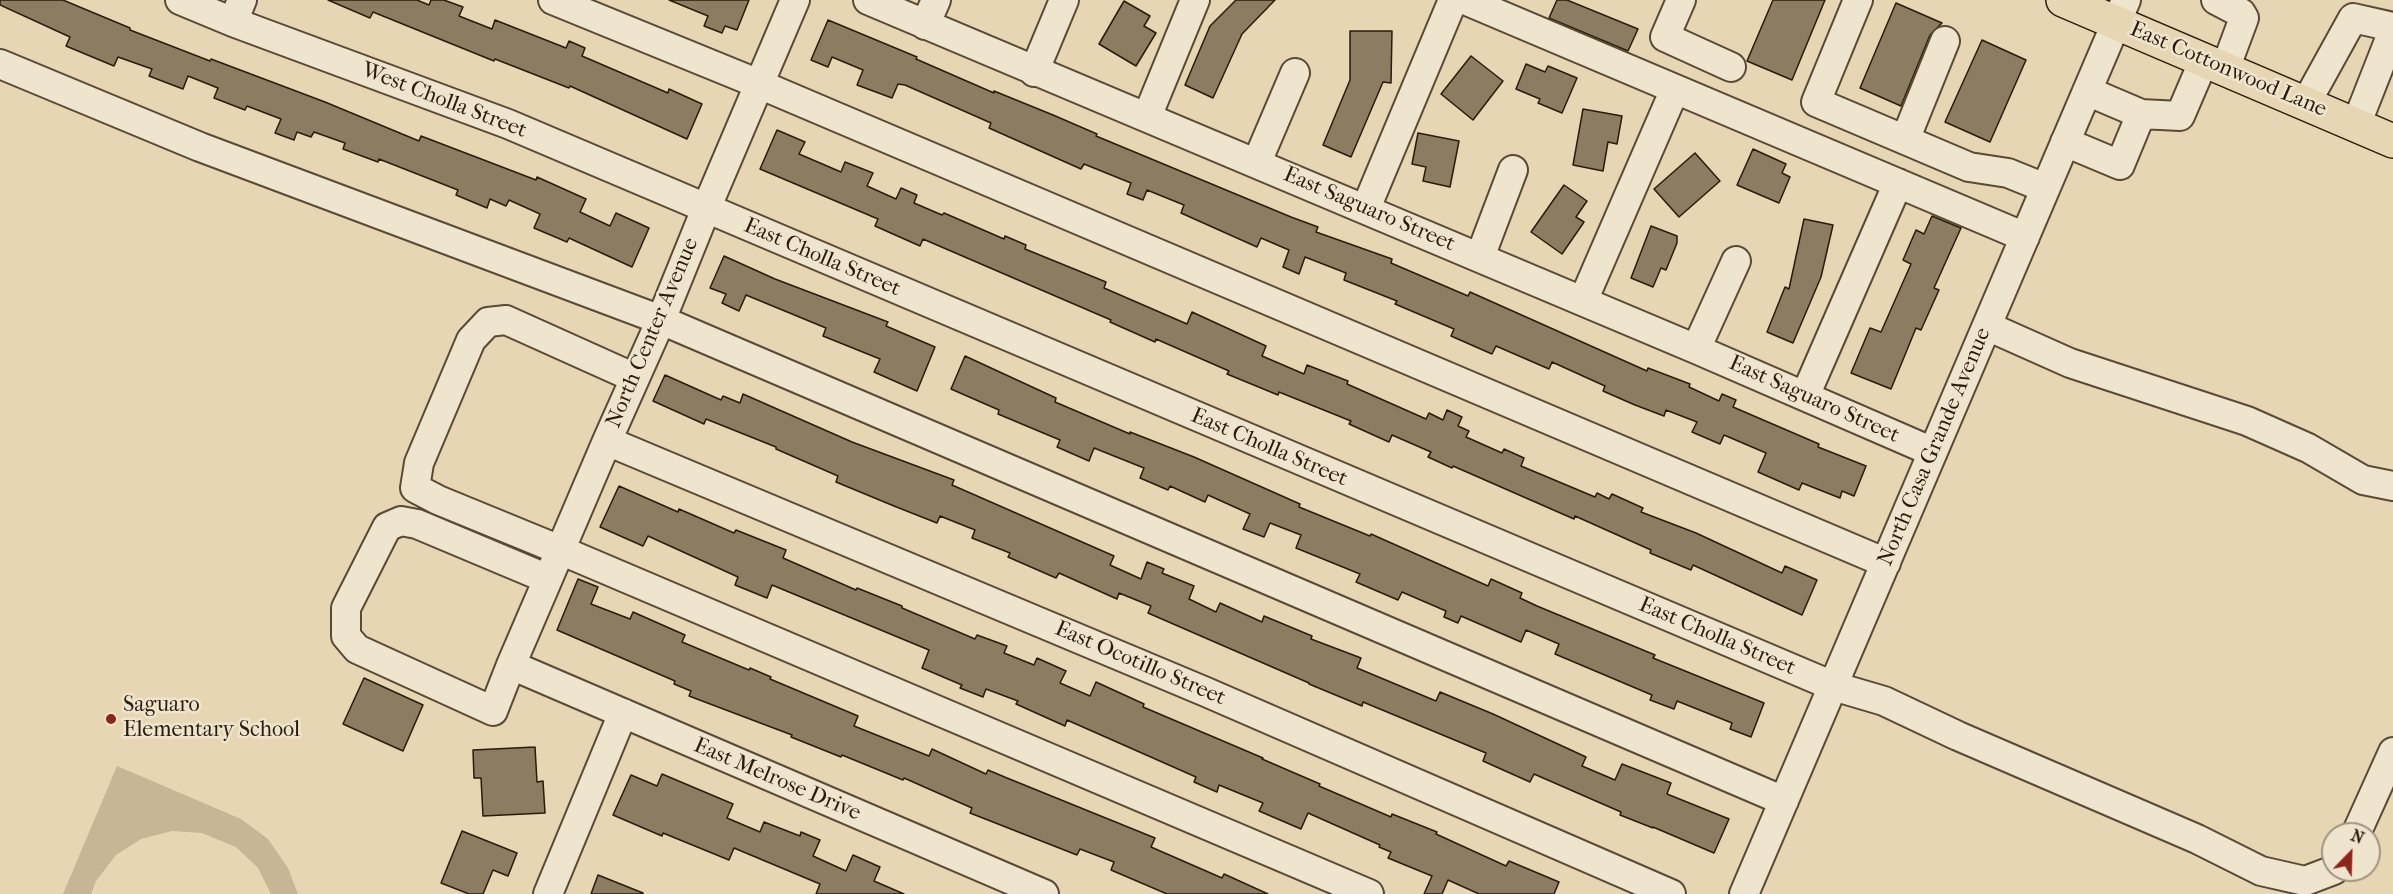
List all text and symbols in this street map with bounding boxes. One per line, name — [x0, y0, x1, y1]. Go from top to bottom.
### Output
street label: East Cottonwood Lane — [2126, 17, 2330, 123]
street label: West Cholla Street — [358, 57, 530, 145]
street label: East Saguaro Street — [1279, 162, 1459, 258]
street label: East Cholla Street — [740, 213, 904, 303]
street label: North Center Avenue — [601, 234, 705, 432]
street label: North Casa Grande Avenue — [1873, 324, 1997, 570]
street label: East Saguaro Street — [1725, 351, 1903, 449]
street label: East Cholla Street — [1187, 403, 1351, 493]
street label: East Cholla Street — [1635, 592, 1799, 682]
street label: East Ocotillo Street — [1051, 616, 1229, 712]
place label: Saguaro Elementary School — [123, 693, 300, 744]
marker: Saguaro Elementary School — [104, 712, 118, 726]
street label: East Melrose Drive — [690, 733, 864, 827]
north arrow — [2321, 822, 2381, 882]
text: N — [2348, 826, 2367, 848]

